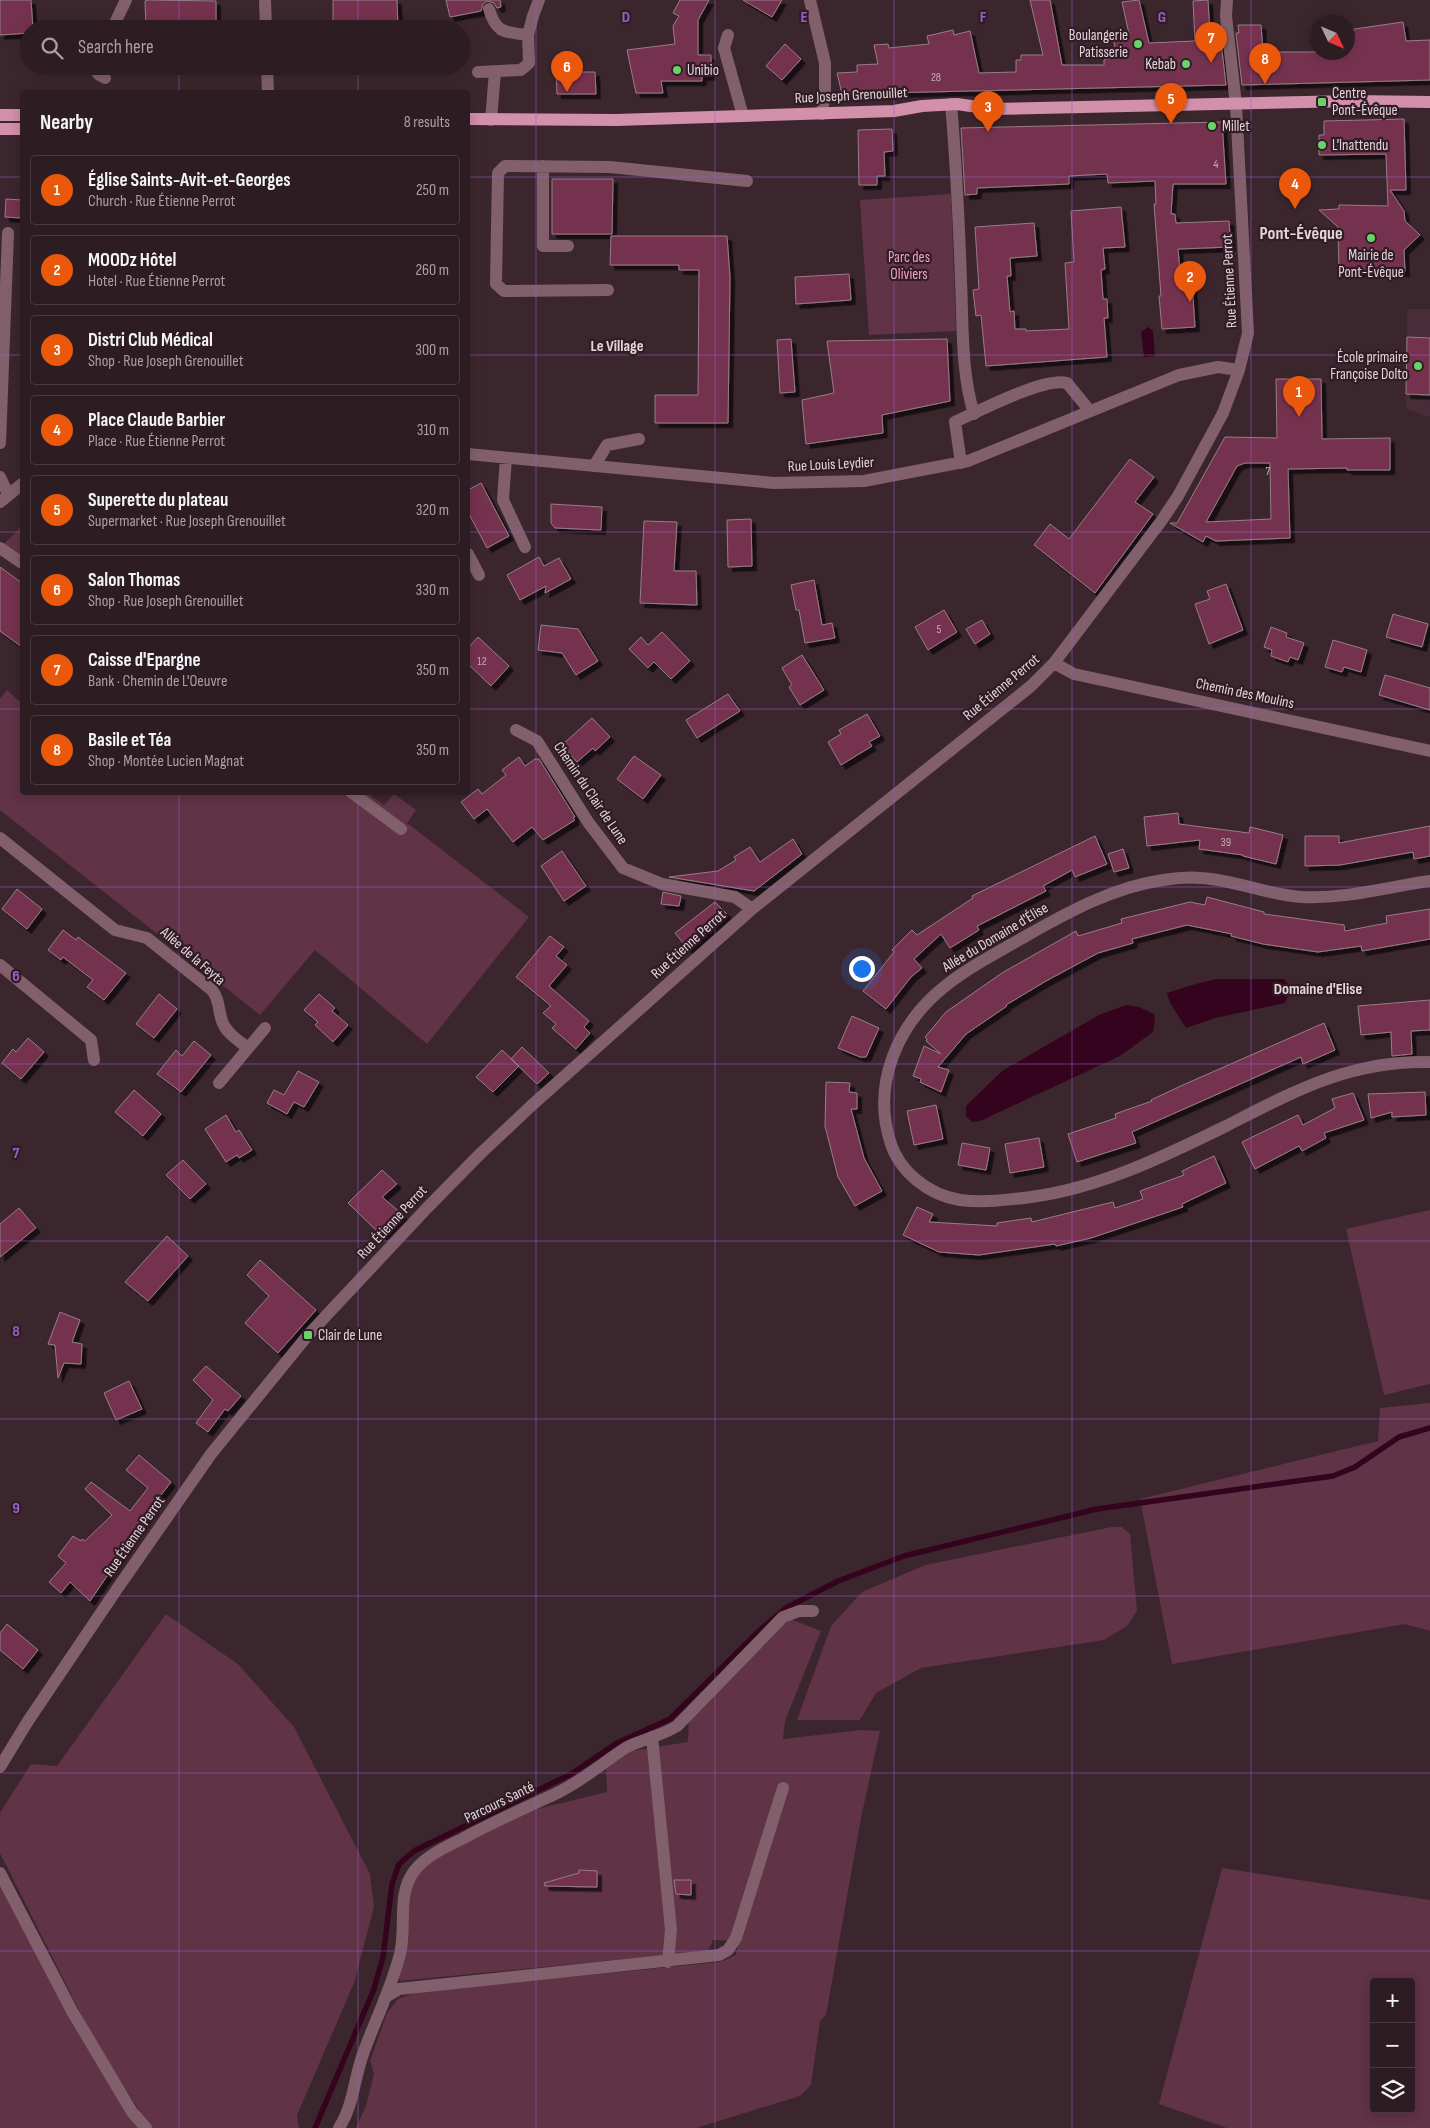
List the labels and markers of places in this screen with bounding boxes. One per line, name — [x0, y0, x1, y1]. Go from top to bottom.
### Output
pin: 7 — [1195, 22, 1227, 63]
place label: Boulangerie Patisserie — [1069, 26, 1128, 62]
marker: Boulangerie Patisserie — [1132, 38, 1144, 50]
pin: 8 — [1249, 43, 1281, 84]
pin: 6 — [551, 51, 583, 92]
place label: Kebab — [1145, 55, 1176, 74]
marker: Kebab — [1180, 58, 1192, 70]
place label: Unibio — [687, 61, 719, 80]
marker: Unibio — [671, 64, 683, 76]
pin: 5 — [1155, 83, 1187, 124]
place label: Centre Pont-Évêque — [1332, 84, 1398, 120]
pin: 3 — [972, 91, 1004, 132]
marker: Centre Pont-Évêque — [1316, 96, 1328, 108]
place label: Millet — [1222, 117, 1250, 136]
marker: Millet — [1206, 120, 1218, 132]
place label: L'Inattendu — [1332, 136, 1388, 155]
marker: L'Inattendu — [1316, 139, 1328, 151]
pin: 4 — [1279, 168, 1311, 209]
marker: Mairie de Pont-Évêque — [1365, 232, 1377, 244]
place label: Mairie de Pont-Évêque — [1338, 246, 1404, 282]
pin: 2 — [1174, 261, 1206, 302]
place label: École primaire Françoise Dolto — [1330, 348, 1408, 384]
marker: École primaire Françoise Dolto — [1412, 360, 1424, 372]
pin: 1 — [1283, 376, 1315, 417]
place label: Clair de Lune — [318, 1326, 382, 1345]
marker: Clair de Lune — [302, 1329, 314, 1341]

